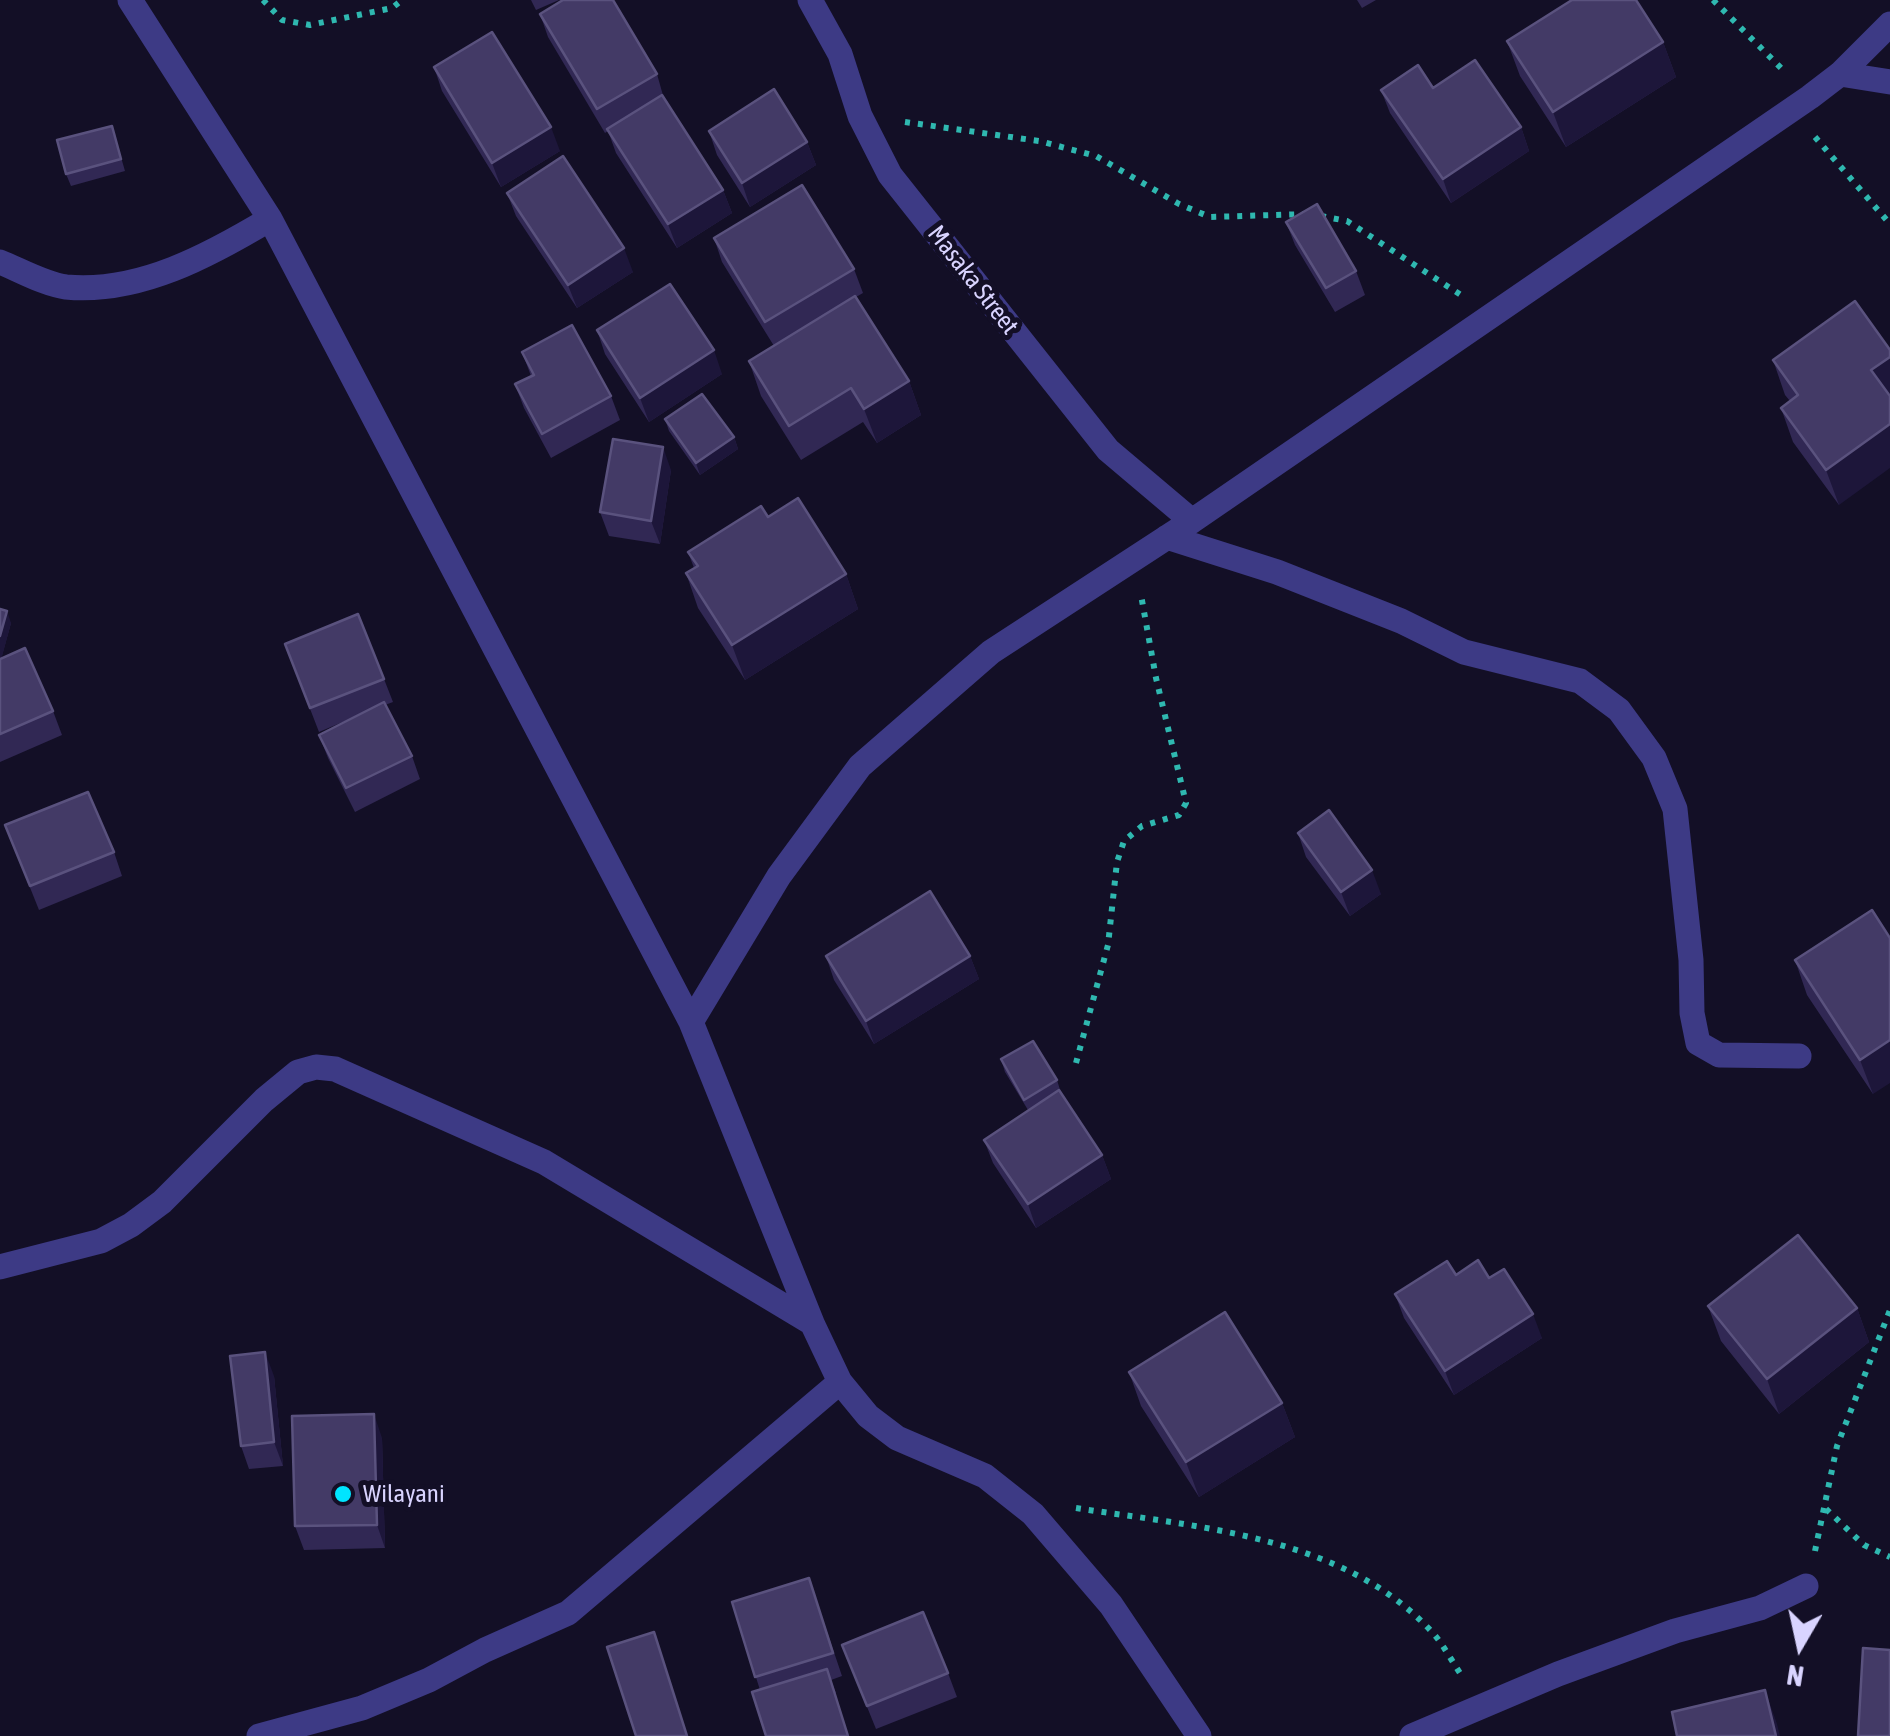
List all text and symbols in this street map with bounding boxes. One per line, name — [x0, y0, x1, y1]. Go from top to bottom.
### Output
street label: Masaka Street — [921, 220, 1025, 340]
place label: Wilayani — [363, 1479, 445, 1509]
marker: Wilayani — [332, 1483, 354, 1505]
north arrow — [1750, 1596, 1850, 1696]
text: N — [1785, 1659, 1806, 1693]

